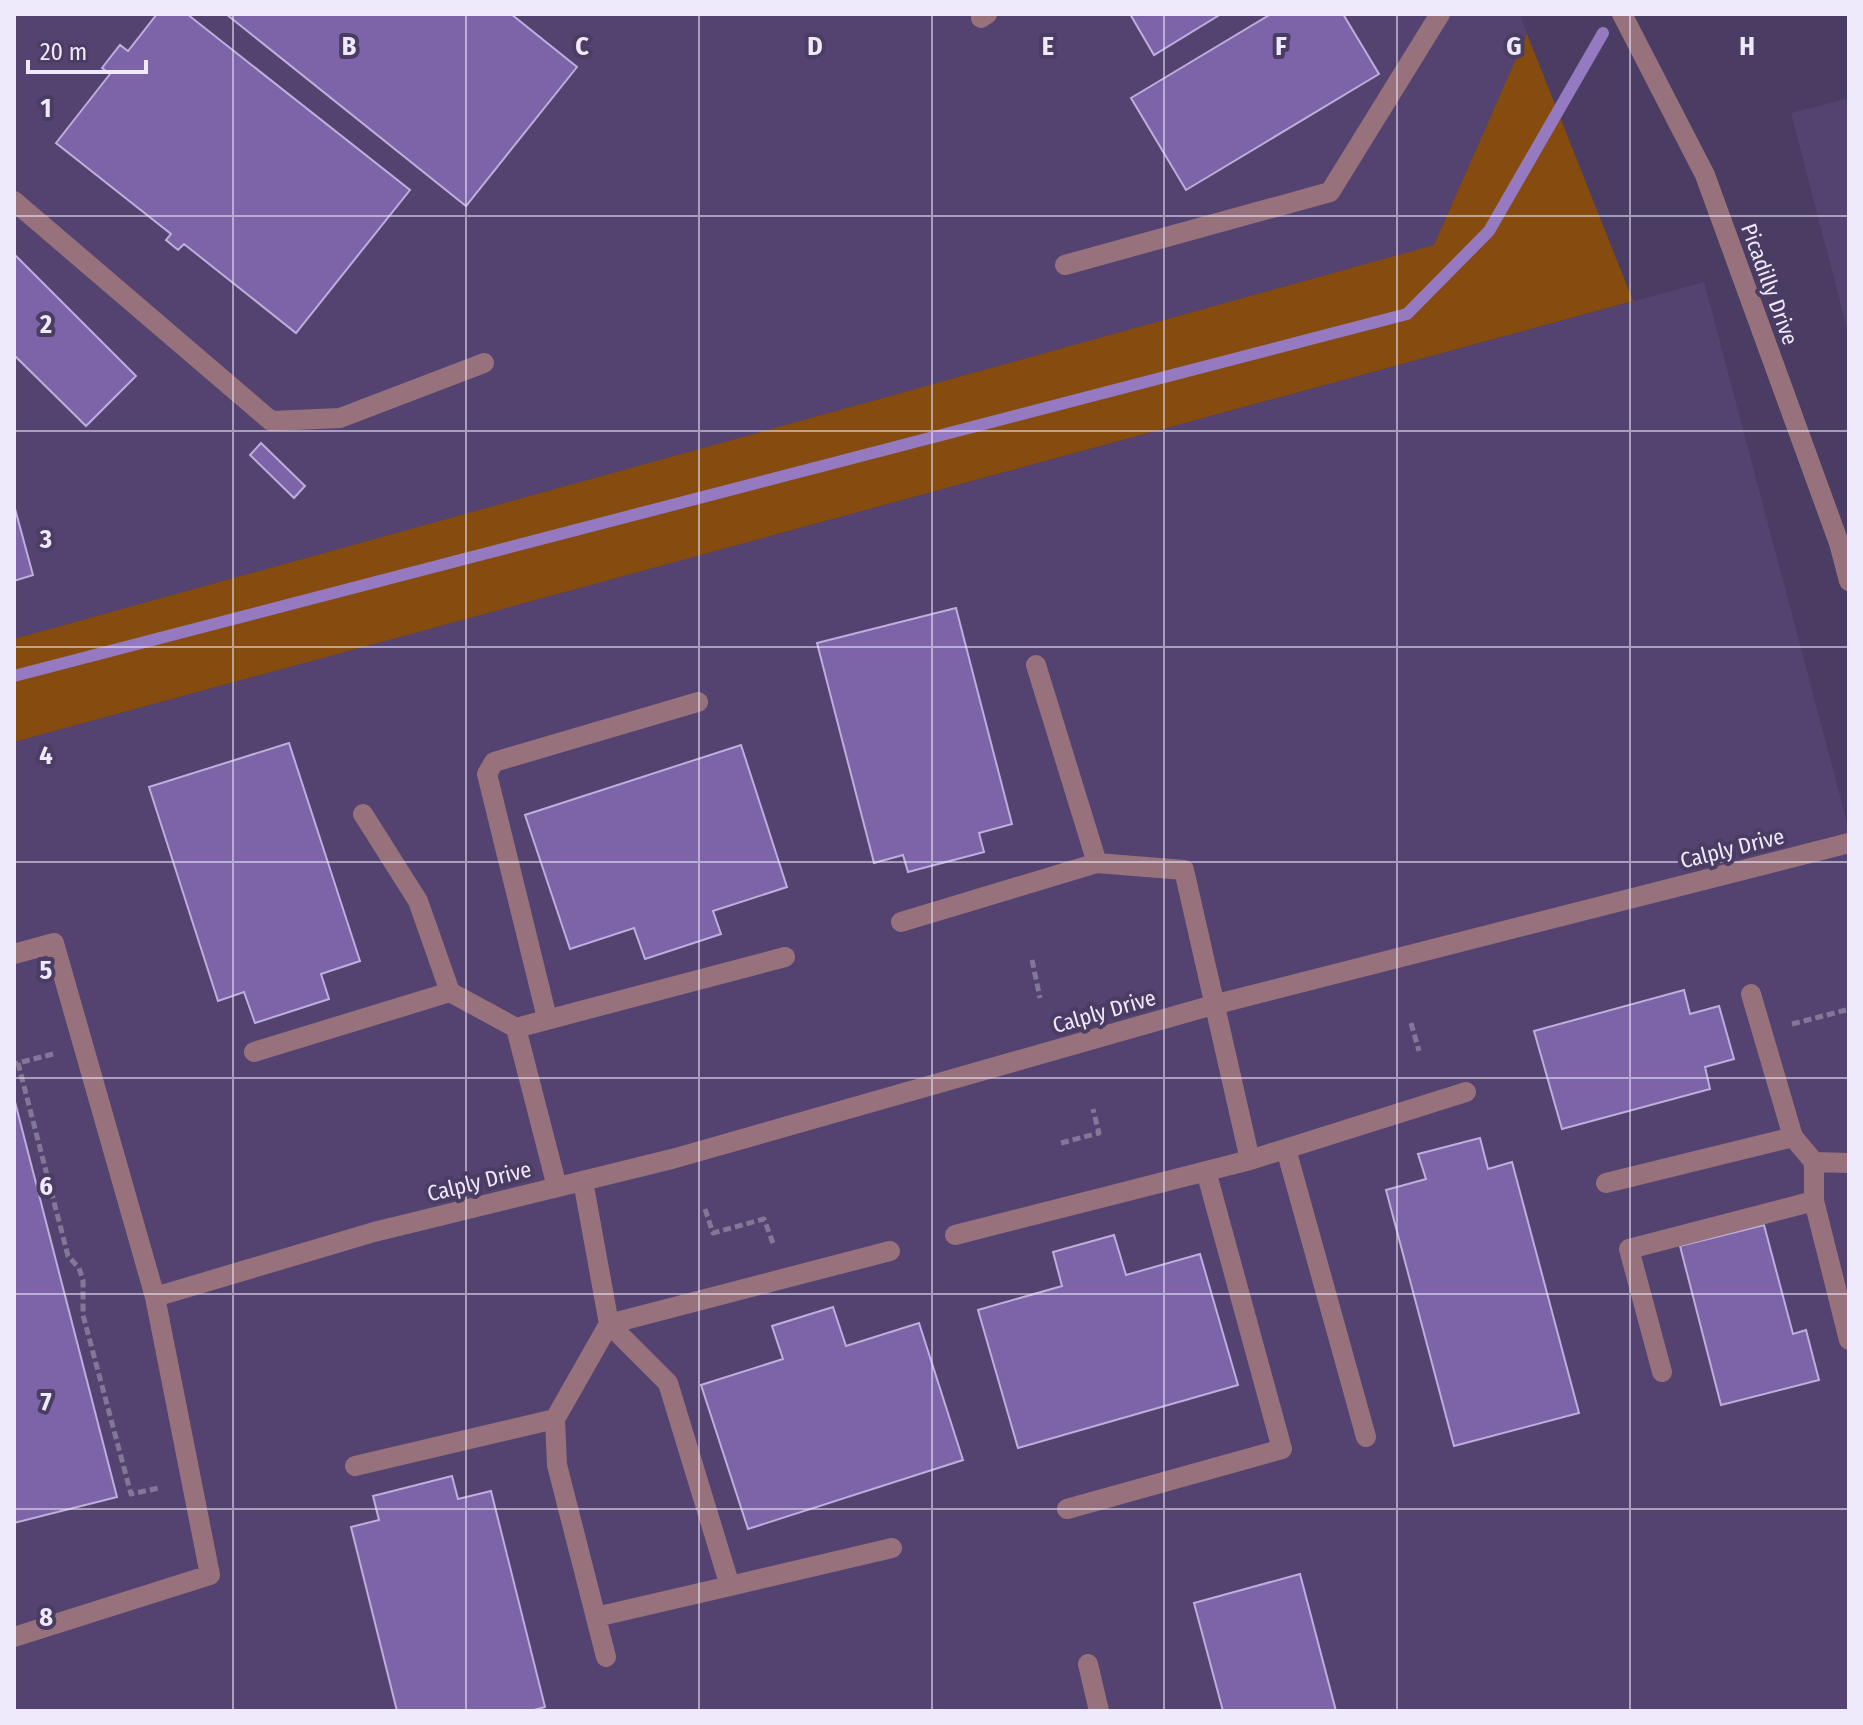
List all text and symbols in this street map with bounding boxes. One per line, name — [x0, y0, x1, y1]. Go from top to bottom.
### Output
scale bar — [28, 24, 146, 74]
text: B — [342, 31, 357, 62]
text: C — [575, 31, 589, 62]
text: D — [807, 31, 823, 62]
text: E — [1042, 31, 1054, 62]
text: F — [1275, 31, 1287, 62]
text: G — [1506, 31, 1522, 62]
text: H — [1739, 31, 1755, 62]
text: 20 m — [40, 38, 87, 66]
text: 1 — [41, 93, 52, 124]
street label: Picadilly Drive — [1735, 220, 1804, 349]
text: 2 — [39, 309, 52, 340]
text: 3 — [39, 524, 52, 555]
text: 4 — [39, 740, 53, 771]
street label: Calply Drive — [1677, 823, 1787, 874]
text: 5 — [40, 955, 53, 986]
street label: Calply Drive — [1049, 984, 1159, 1039]
street label: Calply Drive — [424, 1156, 534, 1207]
text: 6 — [39, 1171, 53, 1202]
text: 7 — [40, 1387, 52, 1418]
text: 8 — [39, 1602, 53, 1633]

